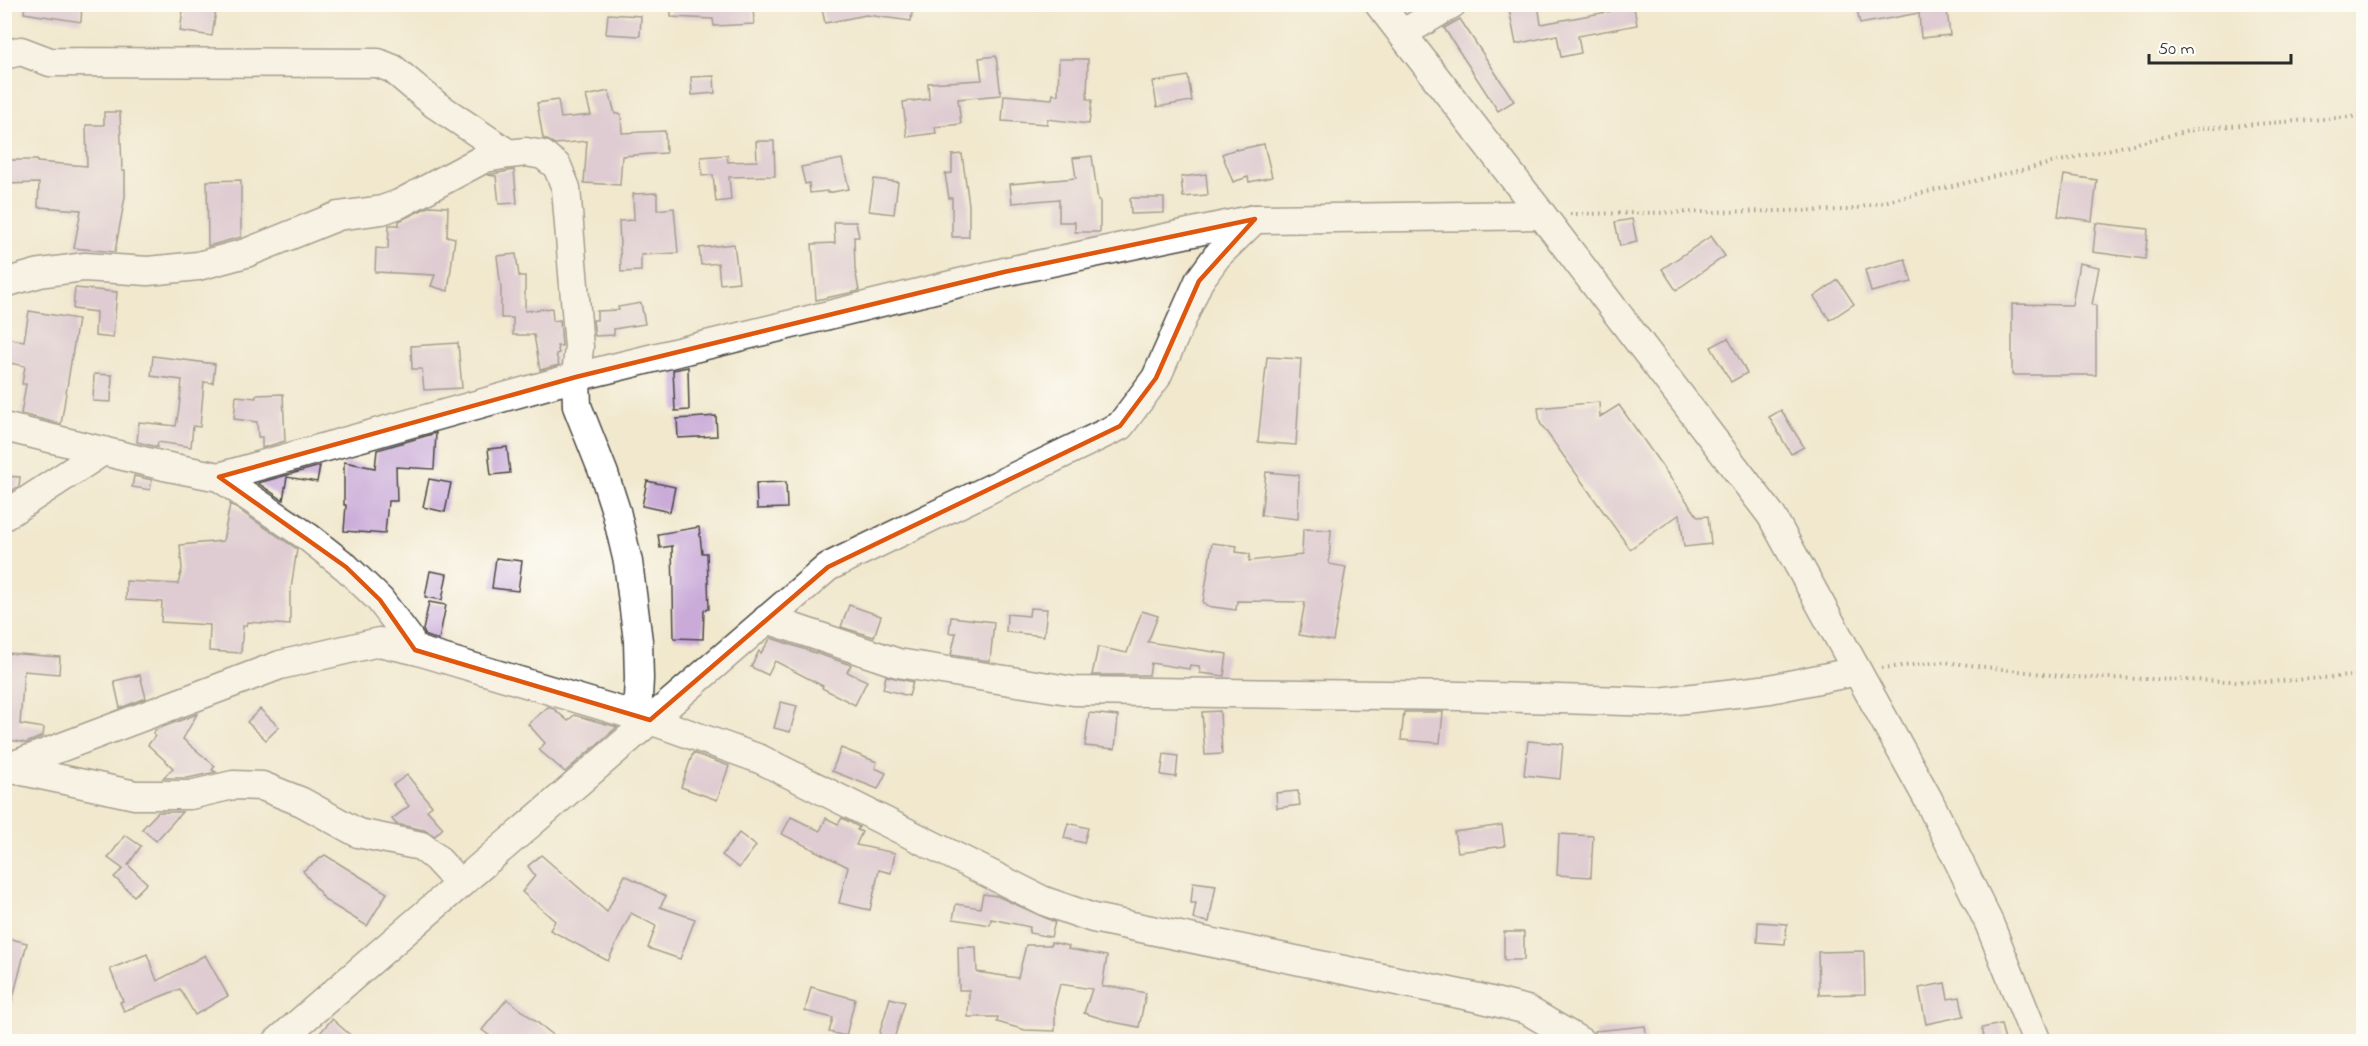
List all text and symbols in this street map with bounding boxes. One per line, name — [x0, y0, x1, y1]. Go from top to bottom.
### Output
scale bar — [2149, 27, 2292, 65]
text: 50 m — [2158, 37, 2195, 63]

